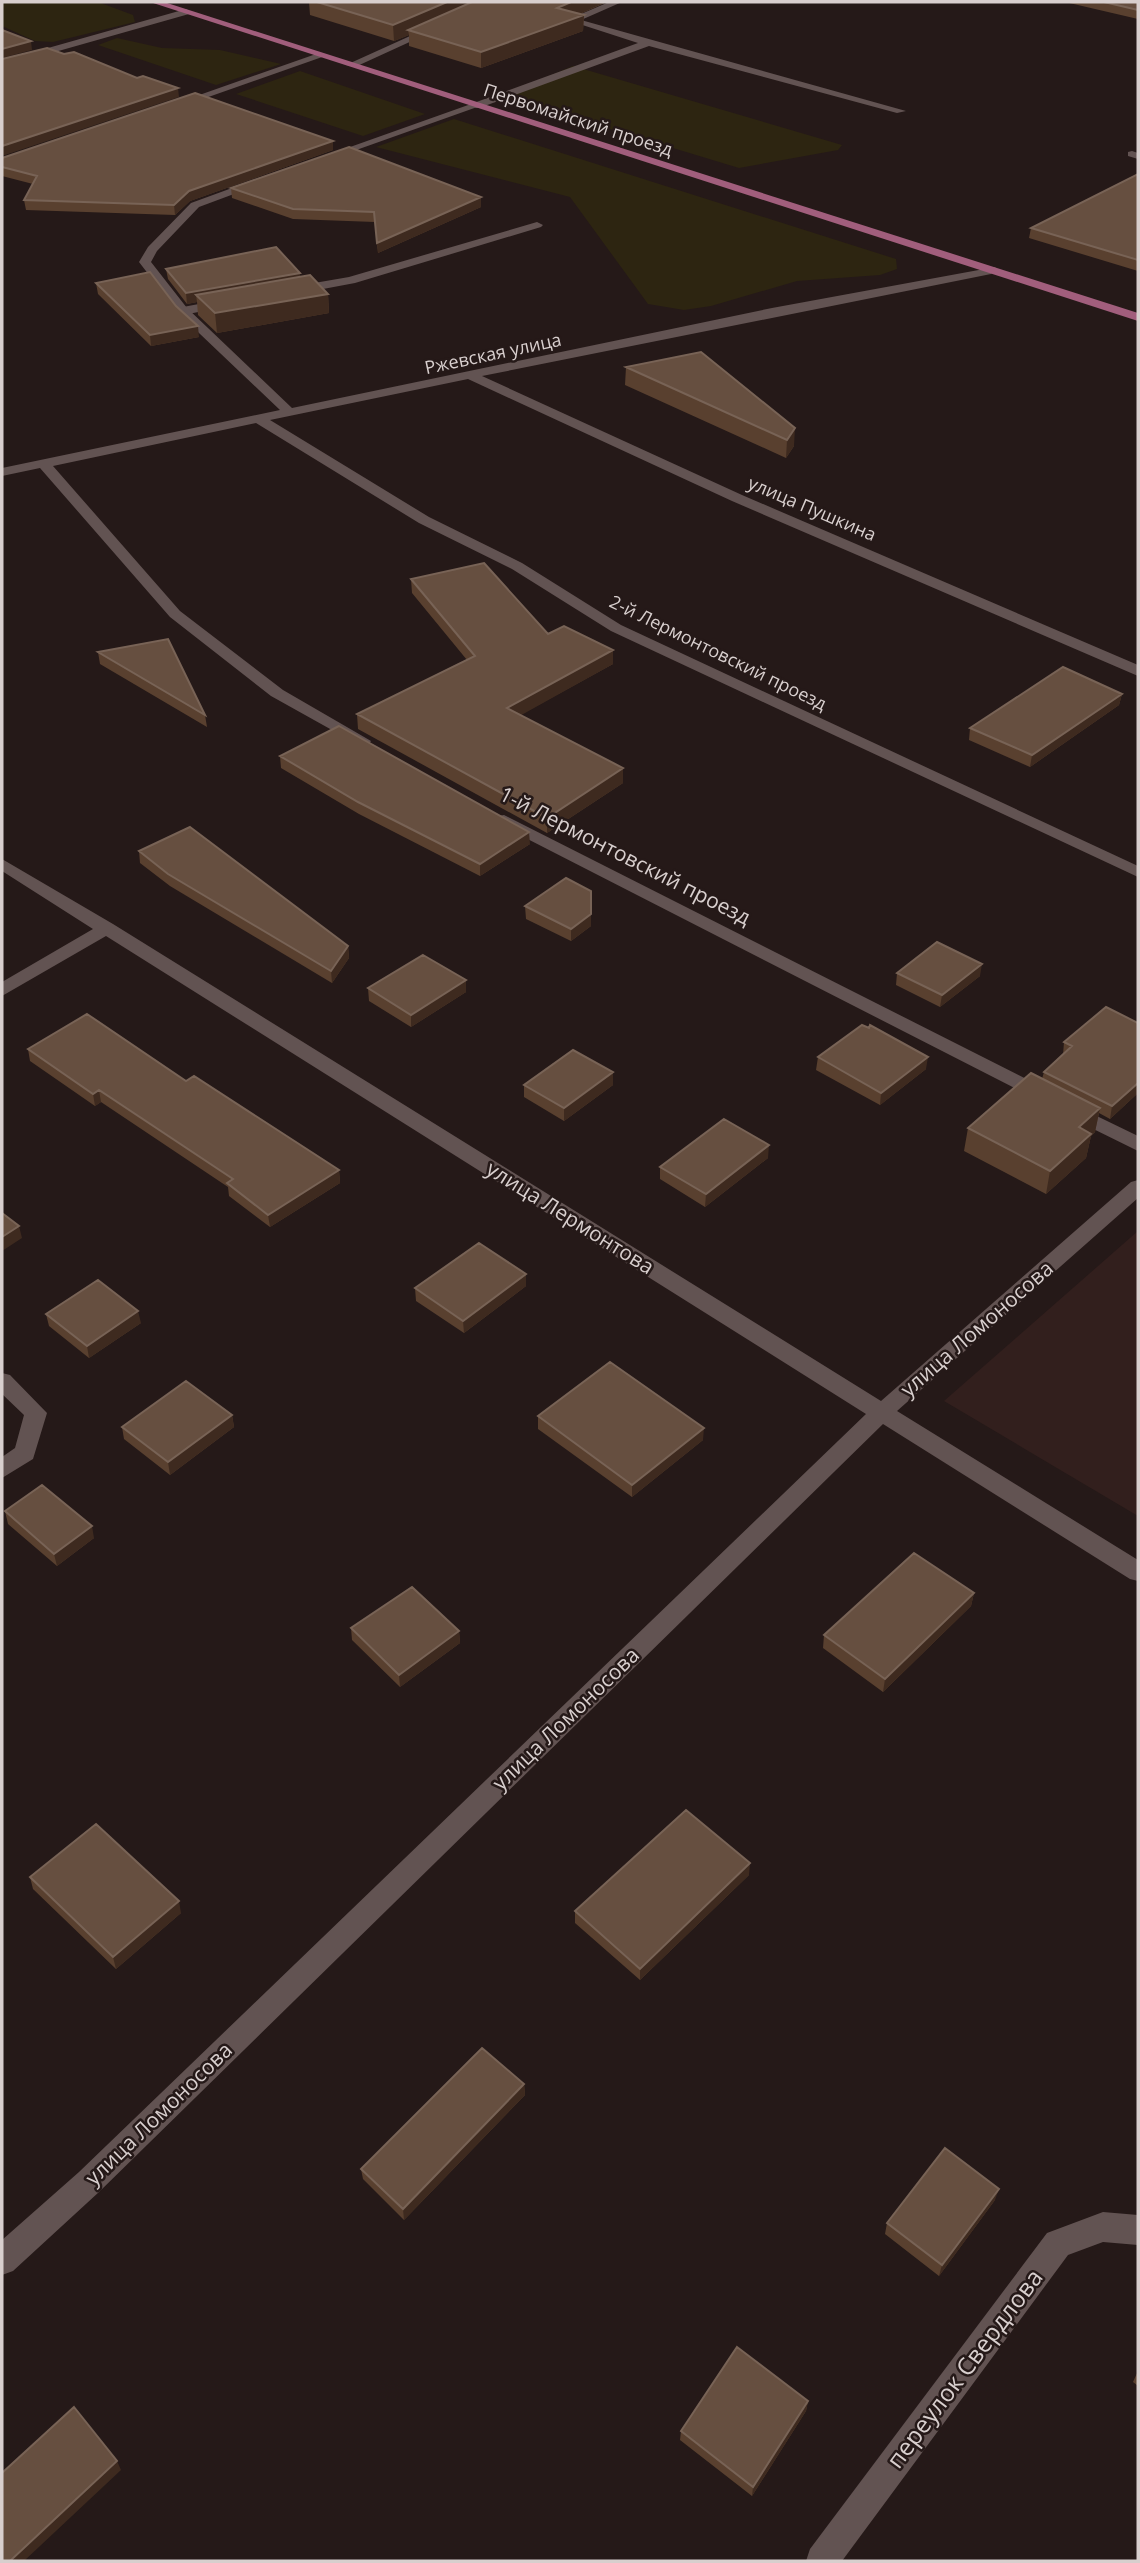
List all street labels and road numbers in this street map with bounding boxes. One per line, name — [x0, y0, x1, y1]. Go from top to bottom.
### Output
street label: Первомайский проезд — [481, 77, 676, 161]
street label: Ржевская улица — [422, 327, 563, 379]
street label: улица Пушкина — [745, 470, 880, 546]
street label: 2-й Лермонтовский проезд — [606, 589, 831, 715]
street label: 1-й Лермонтовский проезд — [495, 779, 756, 931]
street label: улица Лермонтова — [481, 1154, 660, 1280]
street label: улица Ломоносова — [894, 1254, 1059, 1402]
street label: улица Ломоносова — [486, 1641, 645, 1796]
street label: улица Ломоносова — [79, 2036, 238, 2191]
street label: переулок Свердлова — [878, 2262, 1050, 2474]

